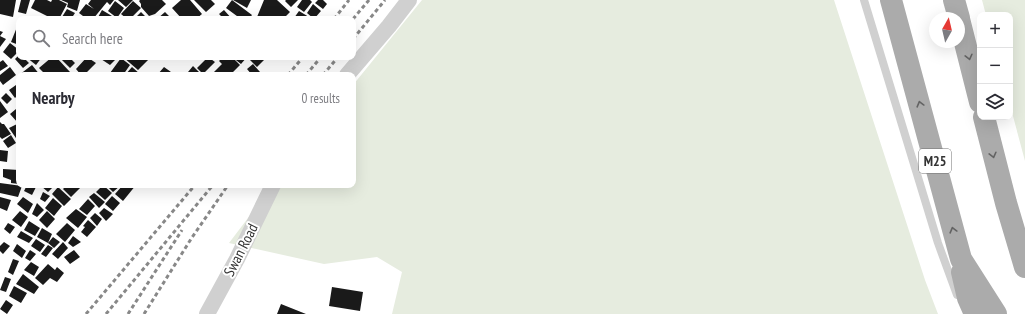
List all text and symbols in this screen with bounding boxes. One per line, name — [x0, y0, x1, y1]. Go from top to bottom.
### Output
north arrow — [929, 12, 965, 48]
map controls — [977, 12, 1013, 120]
button: + — [977, 12, 1013, 48]
search box — [16, 16, 356, 60]
icon: search — [30, 27, 52, 49]
text: Search here — [62, 29, 123, 48]
button: − — [977, 48, 1013, 84]
one-way arrow — [964, 54, 972, 60]
button: layers — [977, 84, 1013, 120]
text: Nearby — [32, 87, 75, 109]
text: 0 results — [301, 90, 340, 107]
one-way arrow — [916, 101, 925, 108]
road number: M25 — [919, 149, 951, 173]
one-way arrow — [989, 152, 997, 158]
street label: Swan Road — [219, 220, 262, 279]
one-way arrow — [949, 227, 958, 234]

